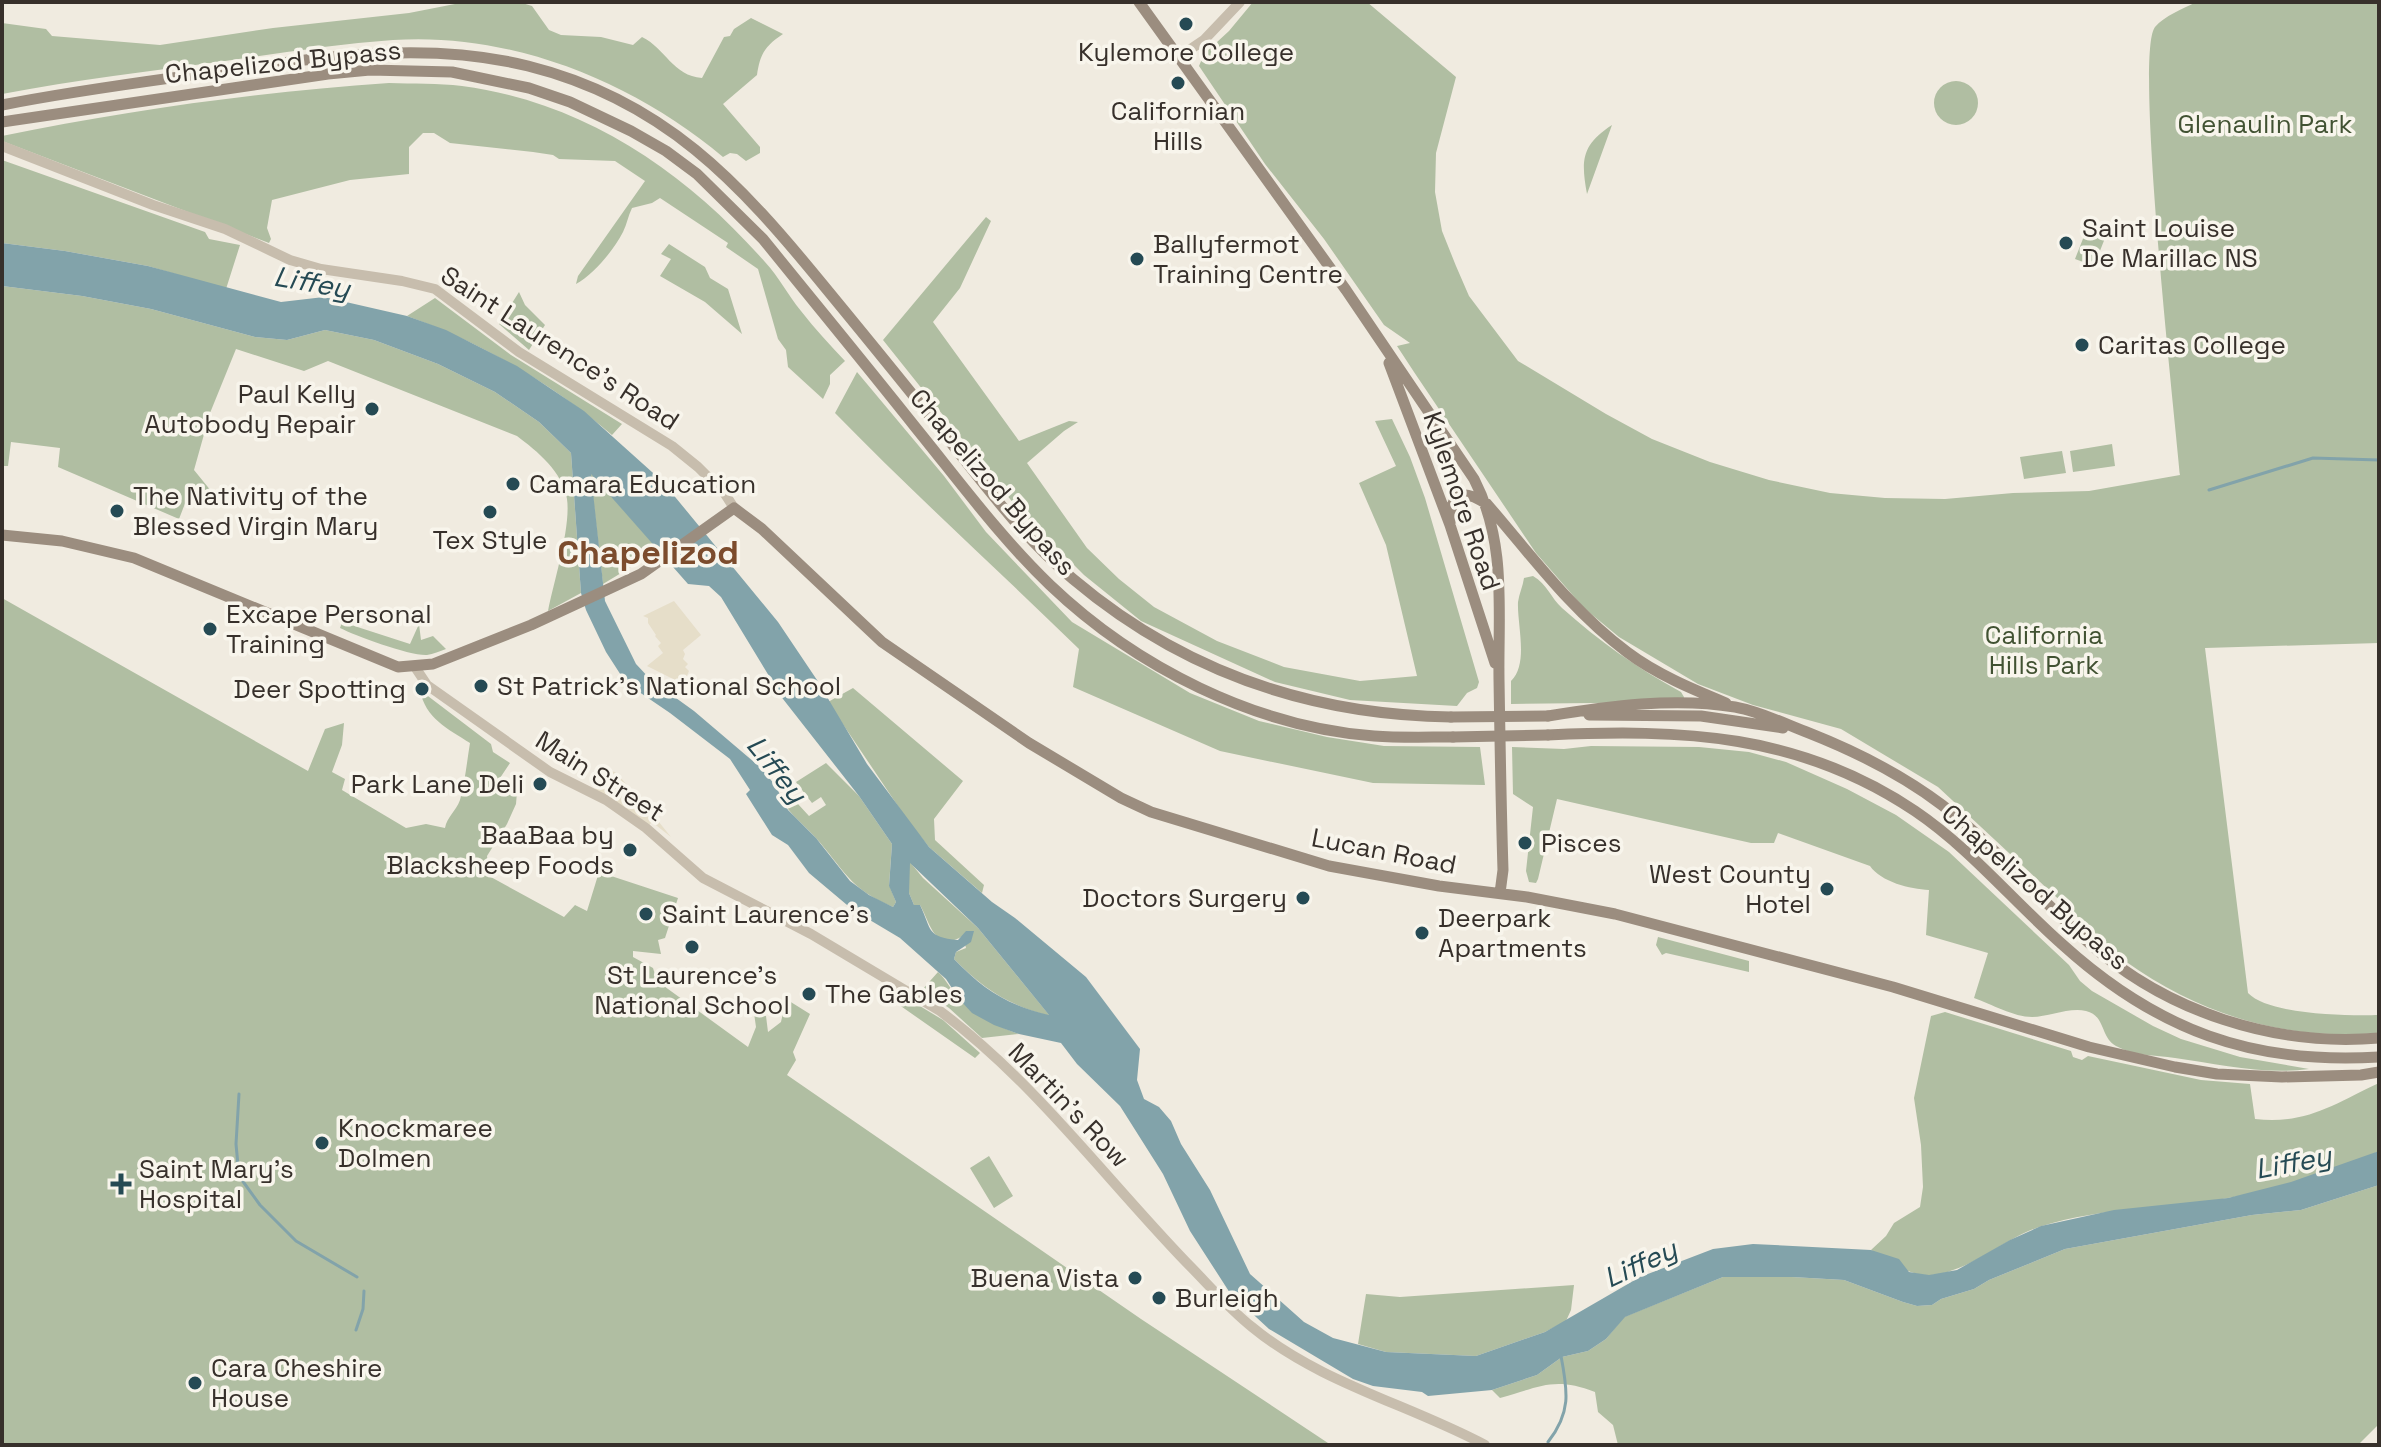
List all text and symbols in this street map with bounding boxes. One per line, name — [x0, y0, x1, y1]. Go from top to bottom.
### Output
marker: Kylemore College — [1177, 15, 1195, 33]
street label: Chapelizod Bypass — [163, 33, 403, 91]
place label: Kylemore College — [1078, 35, 1294, 69]
marker: Californian Hills — [1169, 74, 1187, 92]
place label: Californian Hills — [1111, 94, 1245, 158]
park label: Glenaulin Park — [2178, 107, 2352, 141]
place label: Saint Louise De Marillac NS — [2082, 211, 2258, 275]
place label: Ballyfermot Training Centre — [1153, 227, 1343, 291]
marker: Saint Louise De Marillac NS — [2057, 234, 2075, 252]
marker: Ballyfermot Training Centre — [1128, 250, 1146, 268]
water label: Liffey — [271, 258, 355, 307]
street label: Saint Laurence's Road — [434, 258, 686, 438]
place label: Caritas College — [2098, 328, 2286, 362]
marker: Caritas College — [2073, 336, 2091, 354]
place label: Paul Kelly Autobody Repair — [144, 377, 356, 441]
street label: Chapelizod Bypass — [902, 381, 1084, 583]
marker: Paul Kelly Autobody Repair — [363, 400, 381, 418]
street label: Kylemore Road — [1415, 407, 1509, 595]
place label: Camara Education — [529, 467, 756, 501]
marker: Camara Education — [504, 475, 522, 493]
place label: The Nativity of the Blessed Virgin Mary — [133, 479, 378, 543]
marker: The Nativity of the Blessed Virgin Mary — [108, 502, 126, 520]
marker: Tex Style — [481, 503, 499, 521]
place label: Tex Style — [433, 523, 547, 557]
district label: Chapelizod — [557, 531, 739, 574]
place label: Excape Personal Training — [226, 597, 432, 661]
park label: California Hills Park — [1985, 618, 2103, 682]
marker: Excape Personal Training — [201, 620, 219, 638]
place label: St Patrick's National School — [497, 669, 841, 703]
place label: Deer Spotting — [233, 672, 406, 706]
marker: St Patrick's National School — [472, 677, 490, 695]
marker: Deer Spotting — [413, 680, 431, 698]
street label: Main Street — [529, 723, 671, 829]
water label: Liffey — [739, 728, 816, 812]
place label: Park Lane Deli — [351, 767, 524, 801]
marker: Park Lane Deli — [531, 775, 549, 793]
street label: Chapelizod Bypass — [1934, 796, 2136, 978]
place label: BaaBaa by Blacksheep Foods — [386, 818, 614, 882]
street label: Lucan Road — [1309, 820, 1459, 882]
place label: Pisces — [1541, 826, 1621, 860]
marker: Pisces — [1516, 834, 1534, 852]
marker: BaaBaa by Blacksheep Foods — [621, 841, 639, 859]
place label: West County Hotel — [1649, 857, 1811, 921]
marker: West County Hotel — [1818, 880, 1836, 898]
place label: Doctors Surgery — [1082, 881, 1287, 915]
marker: Doctors Surgery — [1294, 889, 1312, 907]
place label: Saint Laurence's — [662, 897, 869, 931]
place label: Deerpark Apartments — [1438, 901, 1587, 965]
marker: Saint Laurence's — [637, 905, 655, 923]
marker: Deerpark Apartments — [1413, 924, 1431, 942]
marker: St Laurence's National School — [683, 938, 701, 956]
place label: St Laurence's National School — [594, 958, 790, 1022]
place label: The Gables — [825, 977, 963, 1011]
marker: The Gables — [800, 985, 818, 1003]
street label: Martin's Row — [1001, 1035, 1137, 1175]
place label: Knockmaree Dolmen — [338, 1111, 493, 1175]
marker: Knockmaree Dolmen — [313, 1134, 331, 1152]
water label: Liffey — [2252, 1137, 2336, 1187]
place label: Saint Mary's Hospital — [139, 1152, 294, 1216]
marker: Saint Mary's Hospital — [110, 1173, 132, 1195]
water label: Liffey — [1598, 1230, 1684, 1295]
place label: Buena Vista — [971, 1261, 1119, 1295]
marker: Buena Vista — [1126, 1269, 1144, 1287]
place label: Burleigh — [1175, 1281, 1279, 1315]
marker: Burleigh — [1150, 1289, 1168, 1307]
place label: Cara Cheshire House — [211, 1351, 382, 1415]
marker: Cara Cheshire House — [186, 1374, 204, 1392]

